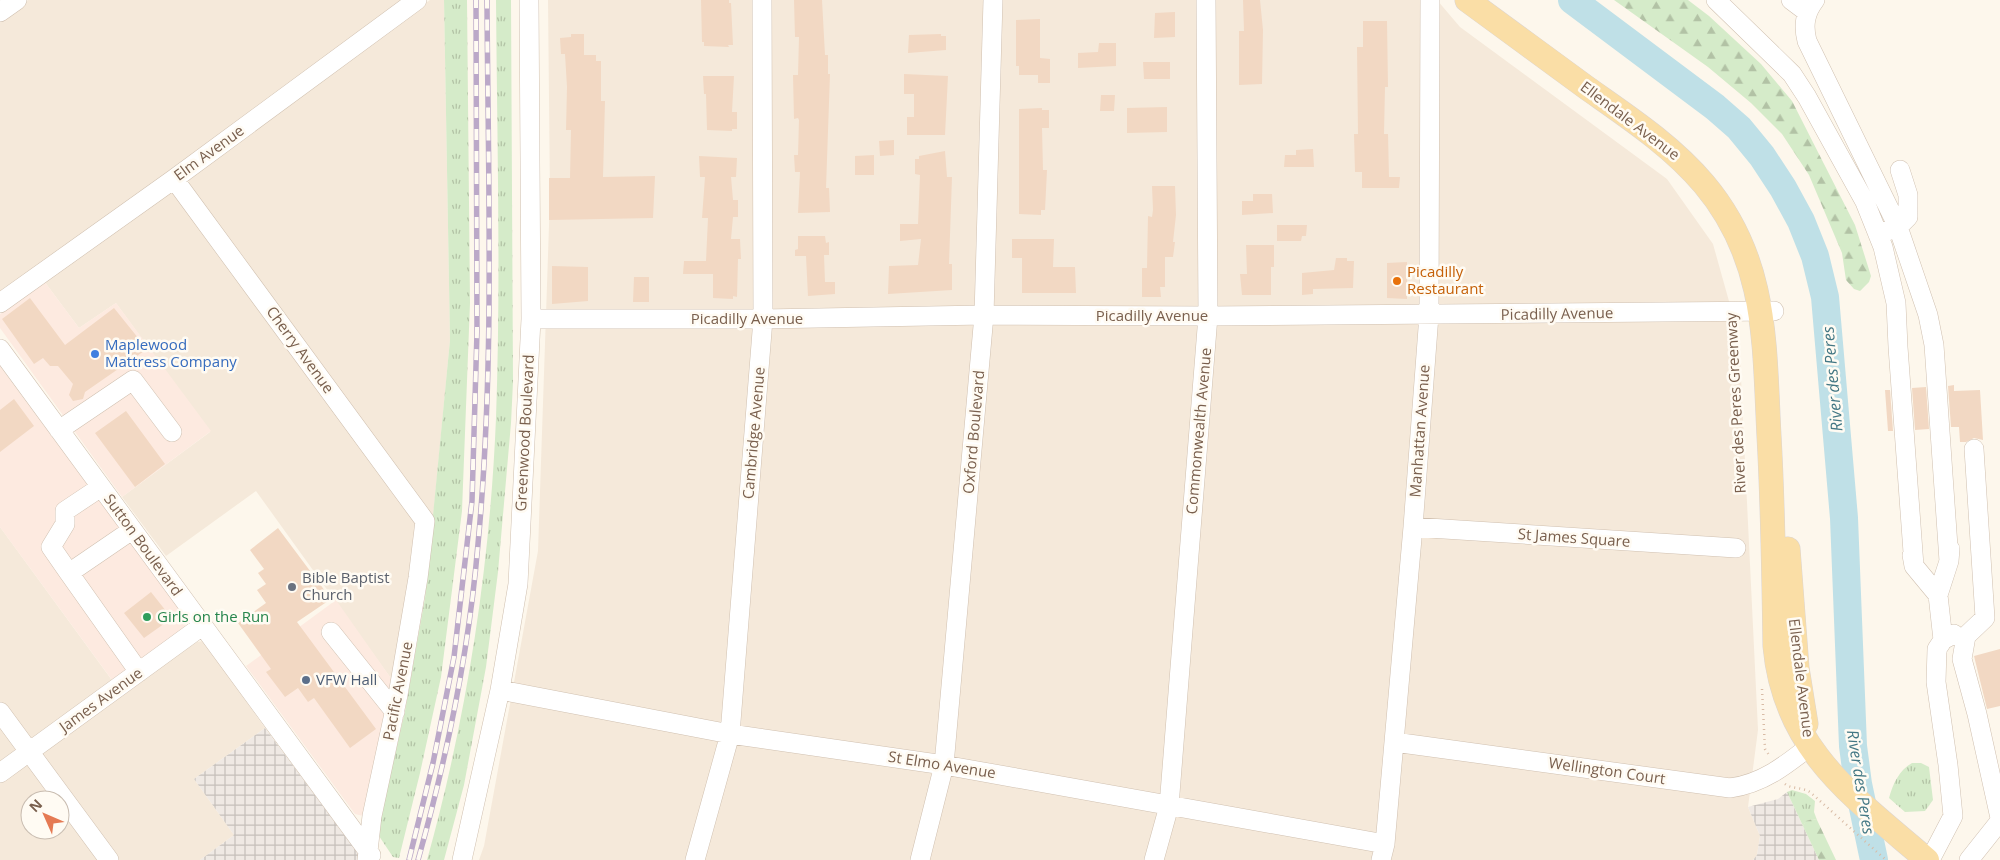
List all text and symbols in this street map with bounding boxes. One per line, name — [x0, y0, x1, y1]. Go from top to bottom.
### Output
street label: Ellendale Avenue — [1577, 76, 1684, 164]
street label: Elm Avenue — [169, 120, 248, 184]
place label: Picadilly Restaurant — [1407, 261, 1484, 298]
marker: Picadilly Restaurant — [1391, 275, 1403, 287]
street label: Cherry Avenue — [262, 302, 339, 397]
street label: Picadilly Avenue — [1501, 302, 1613, 324]
street label: Picadilly Avenue — [1096, 305, 1208, 325]
street label: Picadilly Avenue — [691, 308, 803, 328]
street label: River des Peres Greenway — [1720, 312, 1750, 494]
water label: River des Peres — [1816, 325, 1848, 433]
place label: Maplewood Mattress Company — [105, 334, 237, 371]
street label: Commonwealth Avenue — [1181, 347, 1215, 515]
marker: Maplewood Mattress Company — [89, 348, 101, 360]
street label: Greenwood Boulevard — [510, 354, 538, 512]
street label: Manhattan Avenue — [1404, 364, 1434, 498]
street label: Cambridge Avenue — [737, 366, 769, 500]
street label: Oxford Boulevard — [958, 369, 988, 495]
street label: Sutton Boulevard — [100, 489, 188, 599]
street label: St James Square — [1517, 523, 1631, 551]
place label: Bible Baptist Church — [302, 567, 390, 604]
marker: Bible Baptist Church — [286, 581, 298, 593]
place label: Girls on the Run — [157, 606, 269, 626]
marker: Girls on the Run — [141, 611, 153, 623]
street label: Ellendale Avenue — [1785, 617, 1819, 738]
street label: Pacific Avenue — [378, 640, 416, 742]
street label: James Avenue — [53, 662, 146, 737]
place label: VFW Hall — [316, 669, 377, 689]
marker: VFW Hall — [300, 674, 312, 686]
water label: River des Peres — [1842, 728, 1880, 836]
street label: St Elmo Avenue — [887, 746, 997, 782]
street label: Wellington Court — [1548, 752, 1667, 788]
north arrow — [20, 790, 70, 840]
text: N — [25, 795, 46, 816]

